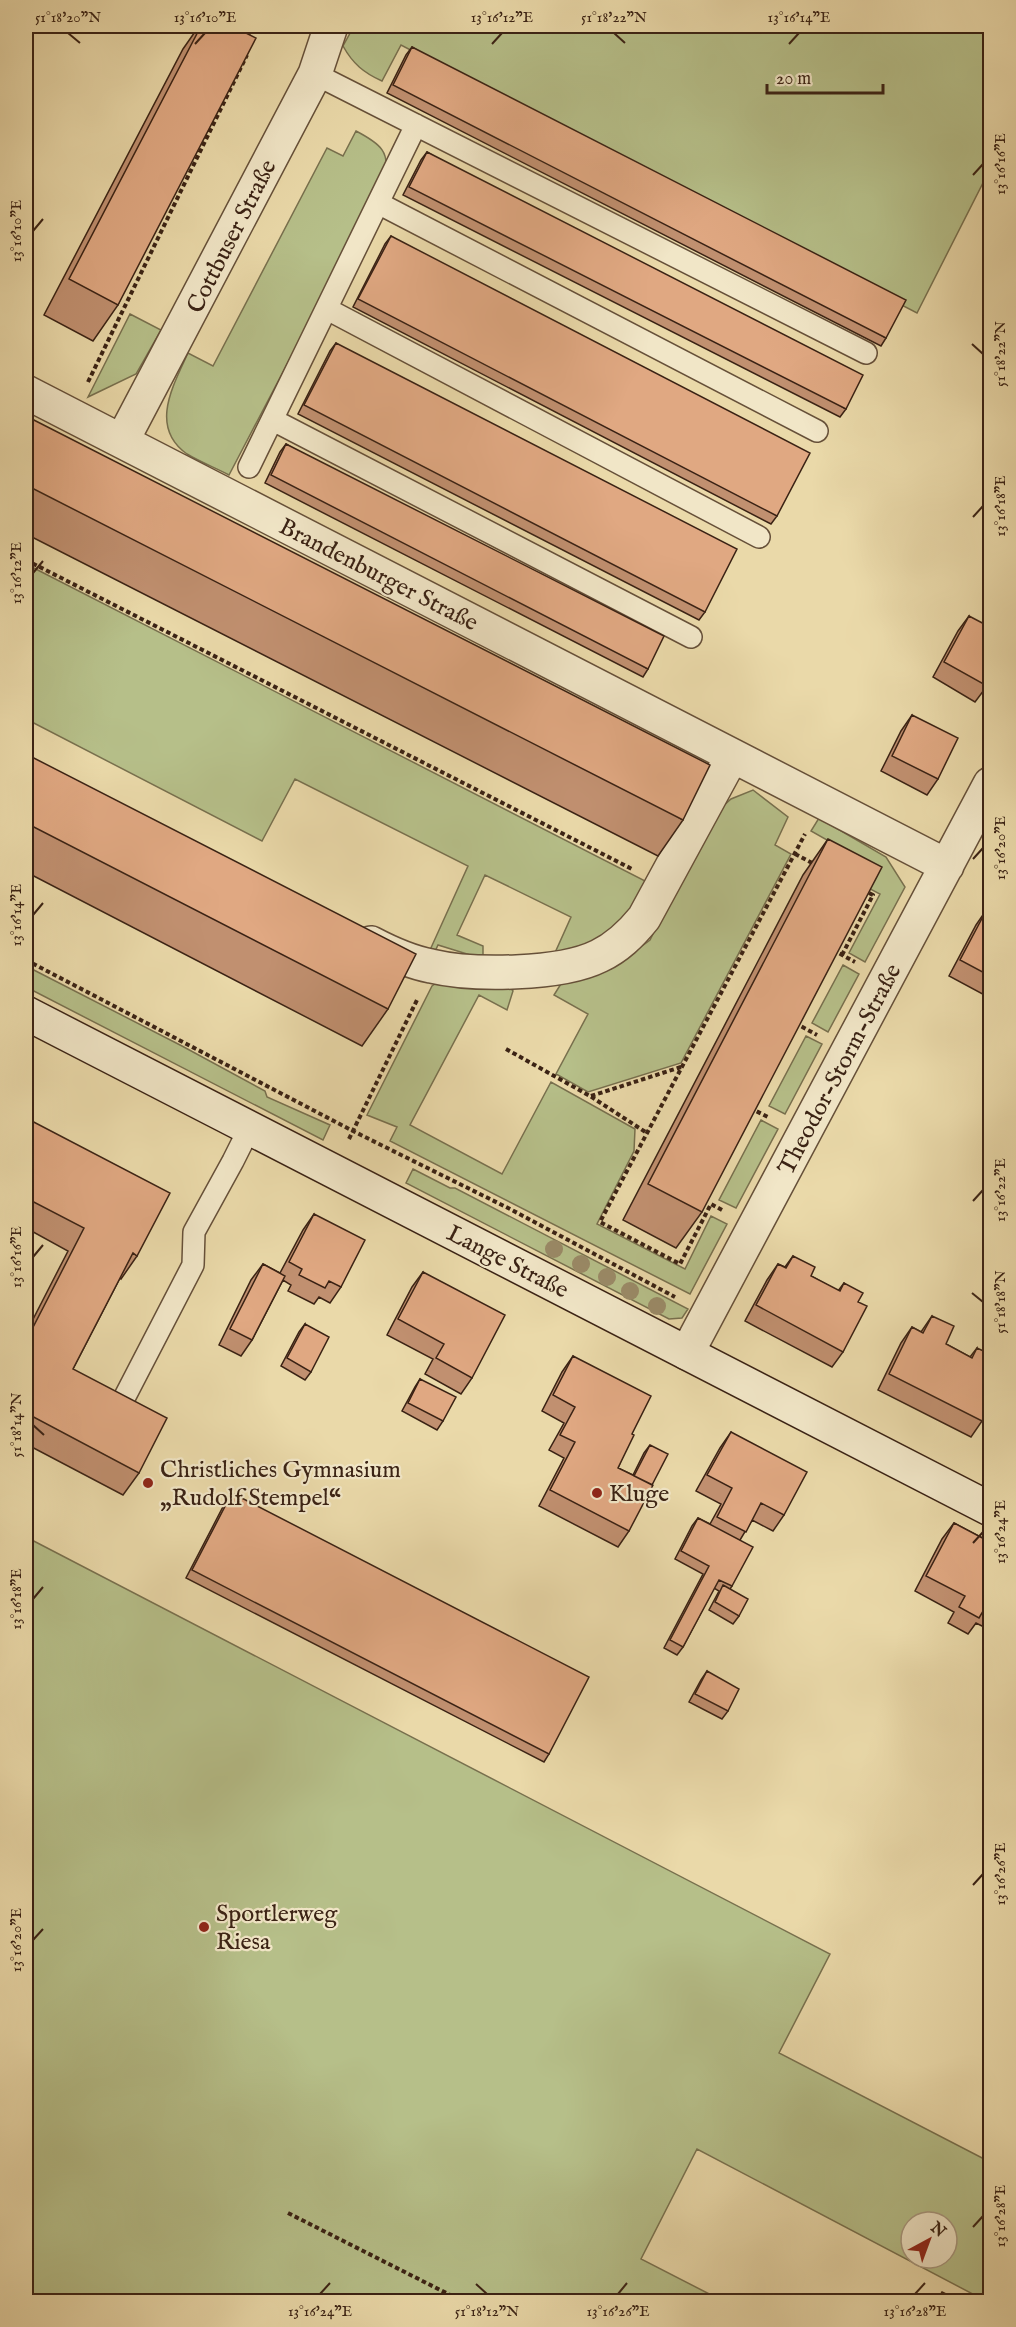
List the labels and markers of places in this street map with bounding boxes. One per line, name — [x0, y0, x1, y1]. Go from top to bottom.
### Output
place label: Christliches Gymnasium „Rudolf Stempel“ — [160, 1455, 401, 1514]
marker: Christliches Gymnasium „Rudolf Stempel“ — [141, 1476, 155, 1490]
place label: Kluge — [609, 1479, 669, 1510]
marker: Kluge — [590, 1486, 604, 1500]
place label: Sportlerweg Riesa — [216, 1899, 338, 1958]
marker: Sportlerweg Riesa — [197, 1920, 211, 1934]

